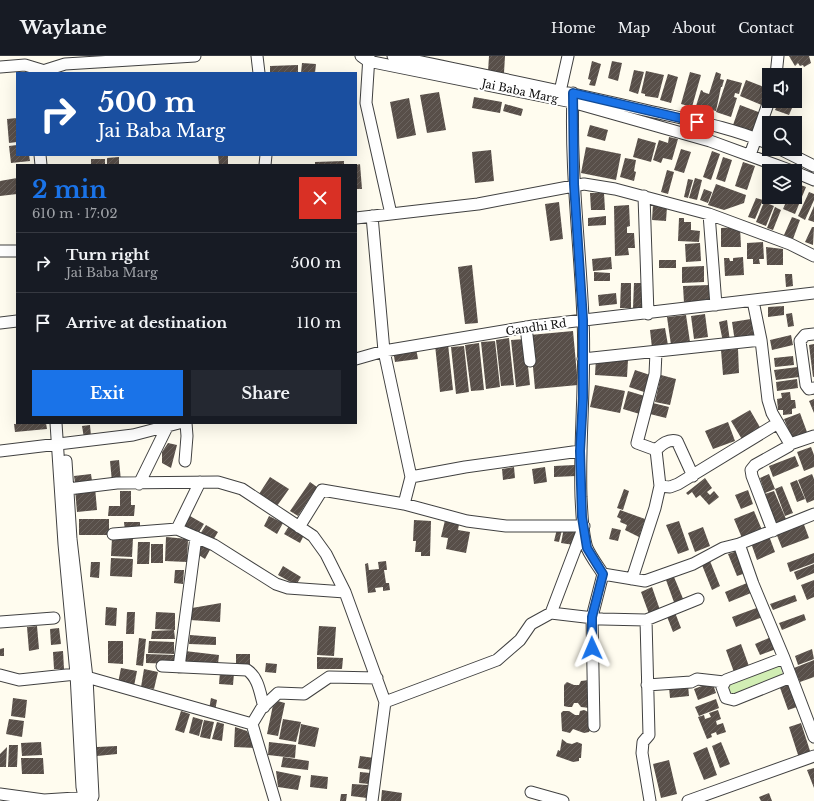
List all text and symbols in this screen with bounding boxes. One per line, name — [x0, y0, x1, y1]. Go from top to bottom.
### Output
text: Waylane — [20, 16, 107, 39]
text: Home — [551, 19, 596, 37]
text: Map — [618, 19, 650, 37]
text: About — [672, 19, 716, 37]
text: Contact — [738, 19, 794, 37]
map controls — [762, 68, 802, 204]
button: sound — [762, 68, 802, 108]
street label: Jai Baba Marg — [479, 76, 560, 106]
text: 500 m — [98, 85, 195, 120]
icon: right — [32, 88, 84, 140]
pin — [680, 105, 714, 139]
icon: arrive — [686, 111, 708, 133]
button: search — [762, 116, 802, 156]
text: Jai Baba Marg — [98, 120, 225, 142]
button: layers — [762, 164, 802, 204]
text: 2 min — [32, 175, 107, 204]
button: close — [299, 177, 341, 219]
text: 610 m · 17:02 — [32, 205, 118, 222]
text: Turn right — [66, 245, 149, 264]
icon: right — [32, 252, 54, 274]
text: 500 m — [291, 253, 341, 272]
text: Jai Baba Marg — [66, 264, 158, 281]
icon: arrive — [32, 312, 54, 334]
text: Arrive at destination — [66, 313, 227, 332]
text: 110 m — [297, 313, 341, 332]
street label: Gandhi Rd — [505, 316, 568, 338]
button: Exit — [32, 370, 183, 416]
button: Share — [191, 370, 341, 416]
position arrow — [571, 627, 613, 669]

